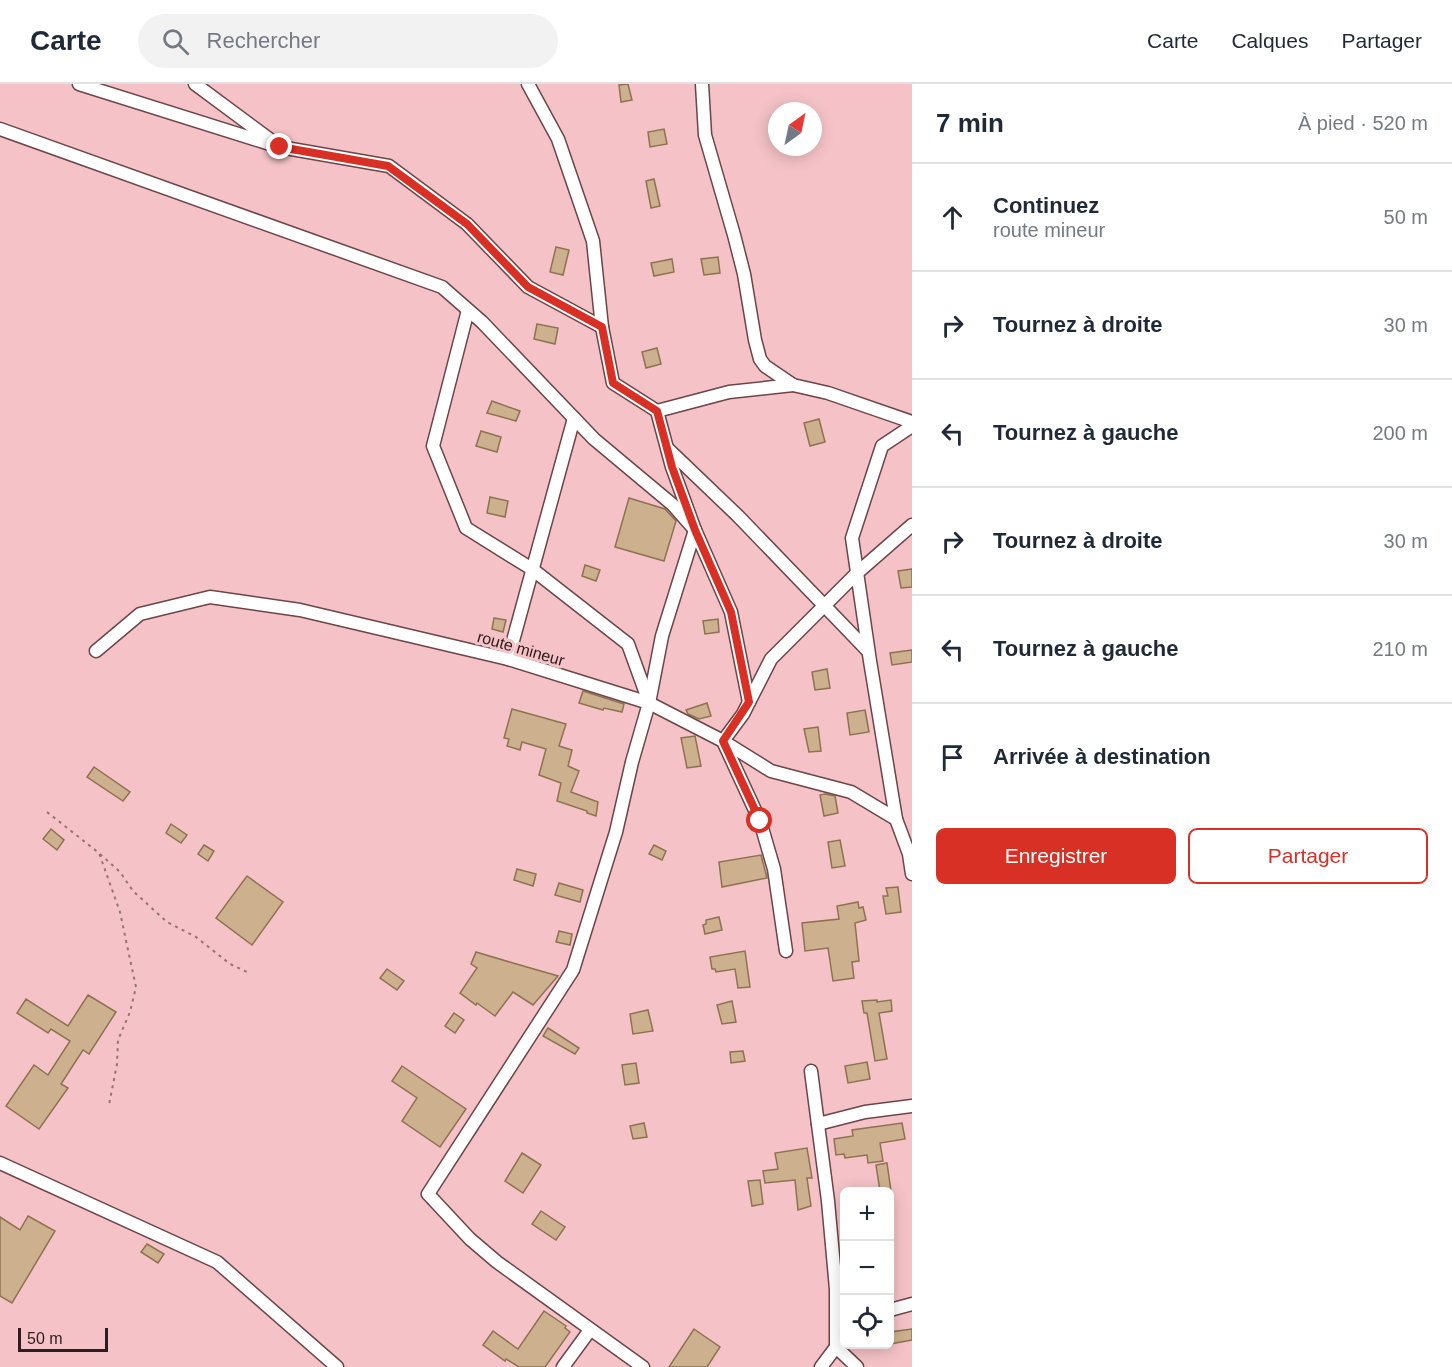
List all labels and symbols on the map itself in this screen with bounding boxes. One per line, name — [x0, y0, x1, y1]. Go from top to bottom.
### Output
north arrow — [768, 102, 822, 156]
route end — [266, 133, 292, 159]
street label: route mineur — [475, 628, 567, 669]
route start — [746, 807, 772, 833]
scale bar — [18, 1325, 108, 1352]

